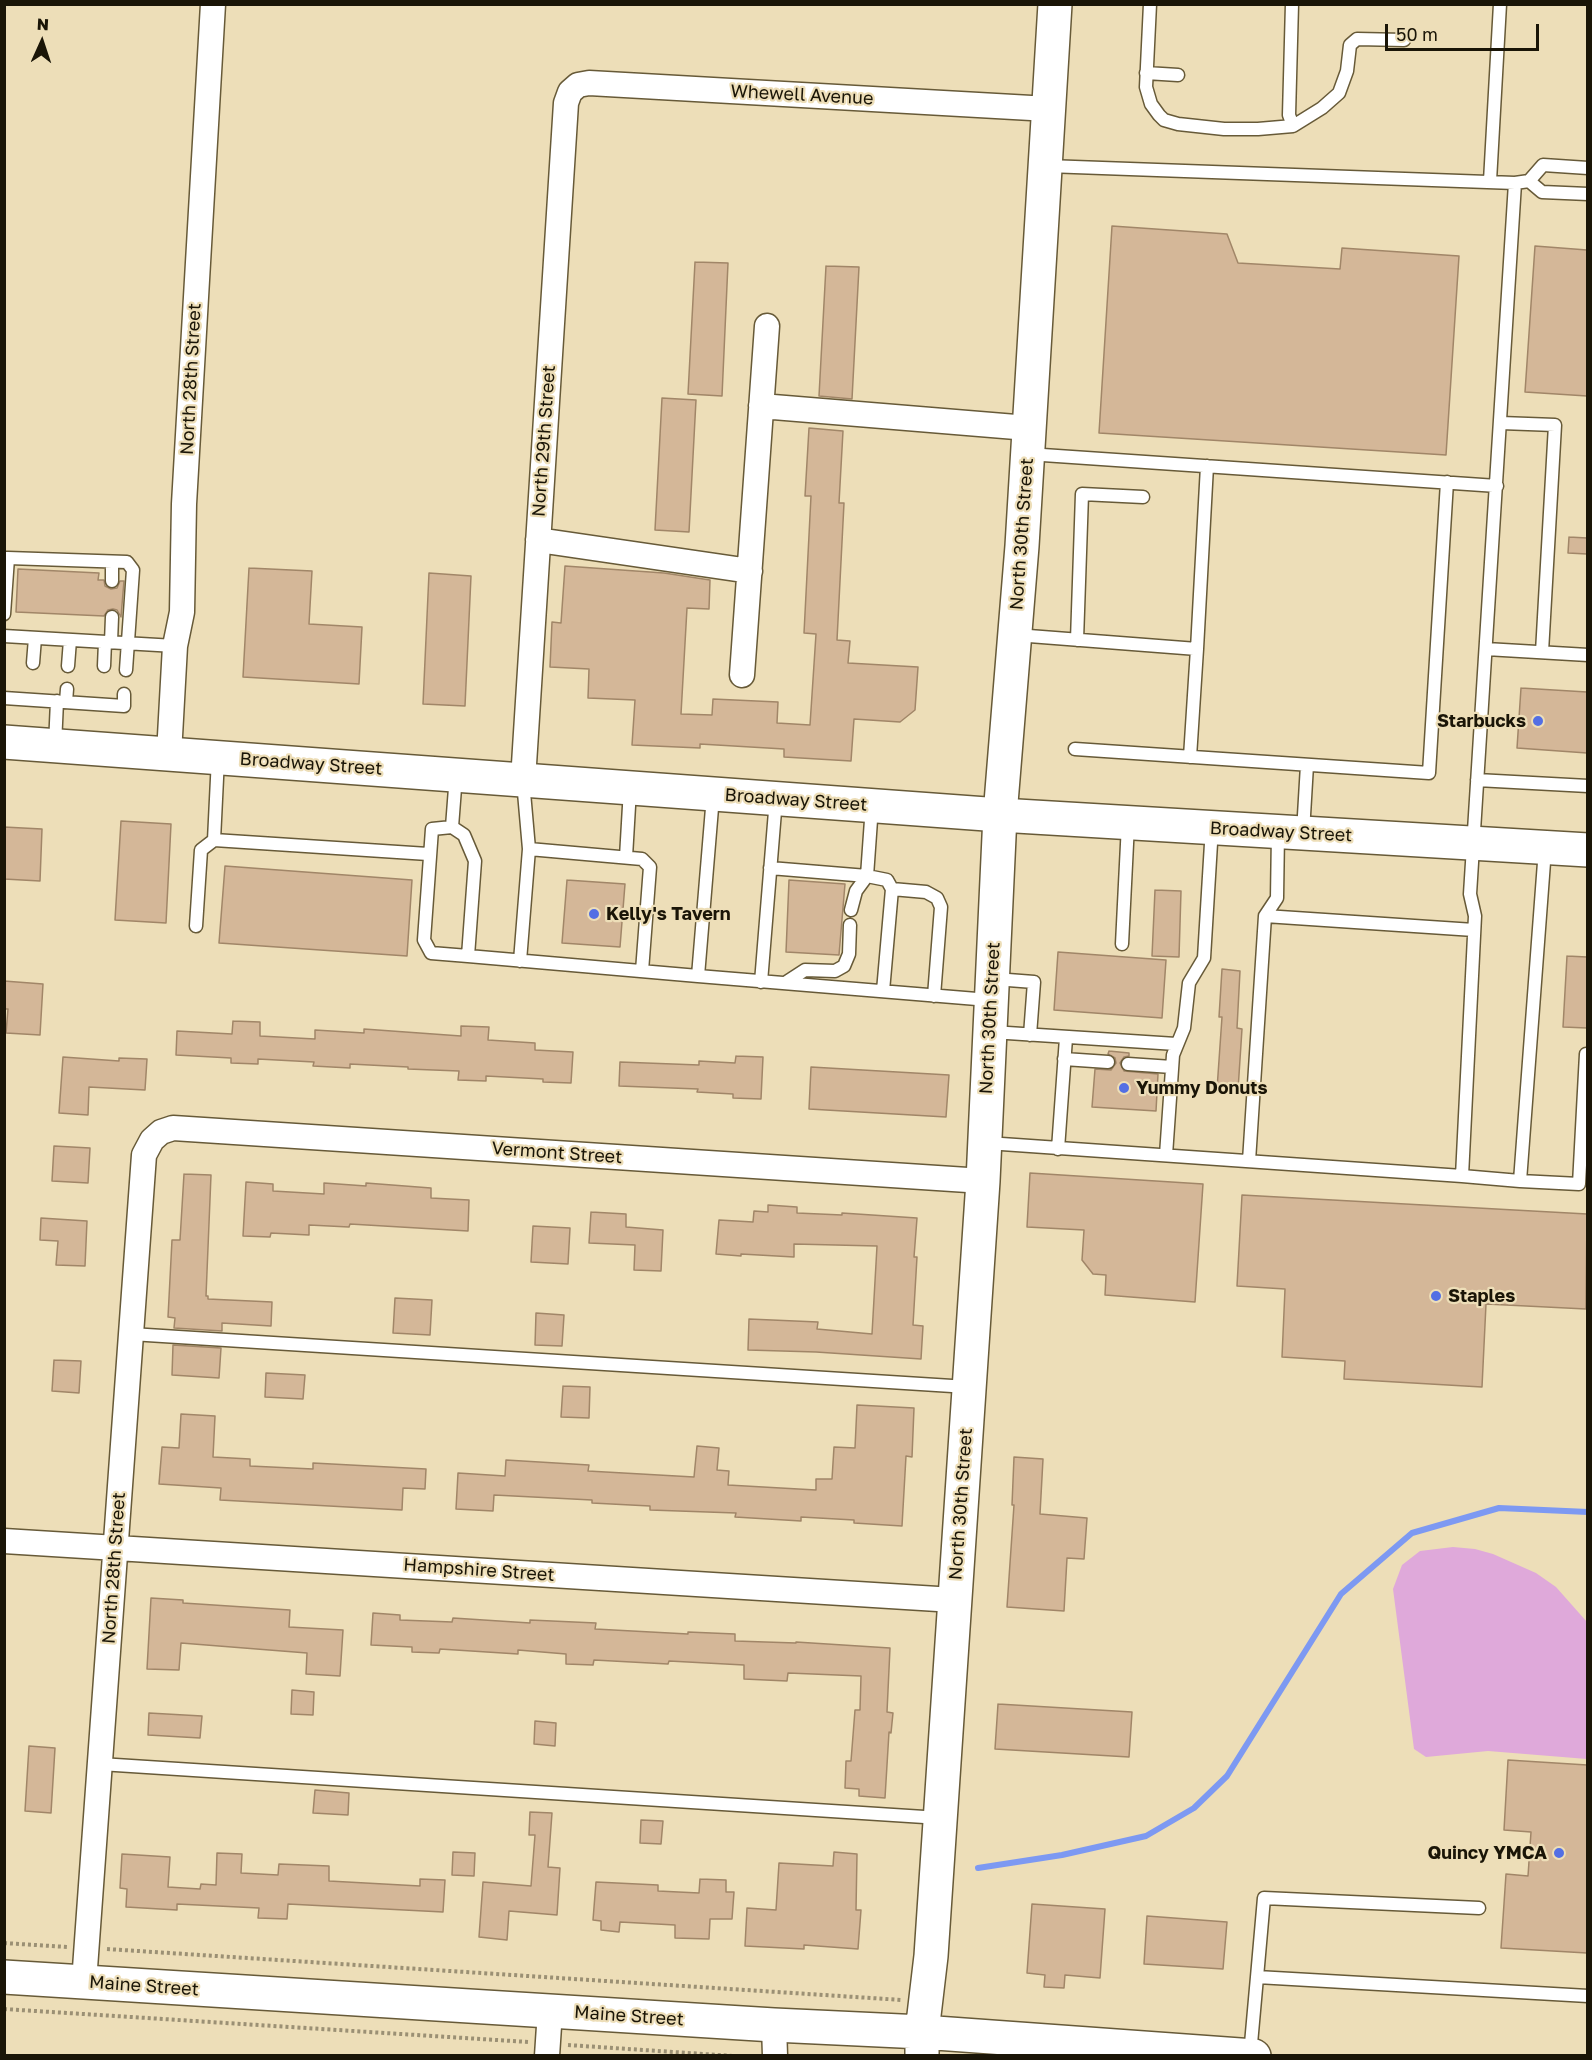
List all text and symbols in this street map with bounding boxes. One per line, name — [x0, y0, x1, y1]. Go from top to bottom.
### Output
north arrow — [12, 12, 72, 72]
scale bar — [1388, 12, 1542, 50]
text: N — [36, 14, 50, 34]
text: 50 m — [1396, 23, 1438, 45]
street label: Whewell Avenue — [730, 80, 874, 110]
street label: North 28th Street — [176, 302, 206, 456]
street label: North 29th Street — [528, 364, 560, 518]
street label: North 30th Street — [1006, 457, 1038, 611]
place label: Starbucks — [1437, 710, 1526, 732]
marker: Starbucks — [1531, 714, 1545, 728]
street label: Broadway Street — [239, 748, 383, 780]
street label: Broadway Street — [724, 784, 868, 816]
street label: Broadway Street — [1209, 817, 1353, 847]
place label: Kelly's Tavern — [606, 903, 731, 925]
marker: Kelly's Tavern — [587, 907, 601, 921]
street label: North 30th Street — [975, 941, 1005, 1095]
place label: Yummy Donuts — [1136, 1077, 1267, 1099]
marker: Yummy Donuts — [1117, 1081, 1131, 1095]
street label: Vermont Street — [491, 1138, 623, 1168]
place label: Staples — [1448, 1285, 1515, 1307]
marker: Staples — [1429, 1289, 1443, 1303]
street label: North 30th Street — [945, 1427, 977, 1581]
street label: North 28th Street — [98, 1491, 130, 1645]
street label: Hampshire Street — [403, 1554, 555, 1586]
place label: Quincy YMCA — [1427, 1842, 1547, 1864]
marker: Quincy YMCA — [1552, 1846, 1566, 1860]
street label: Maine Street — [88, 1971, 200, 2001]
street label: Maine Street — [573, 2001, 685, 2031]

